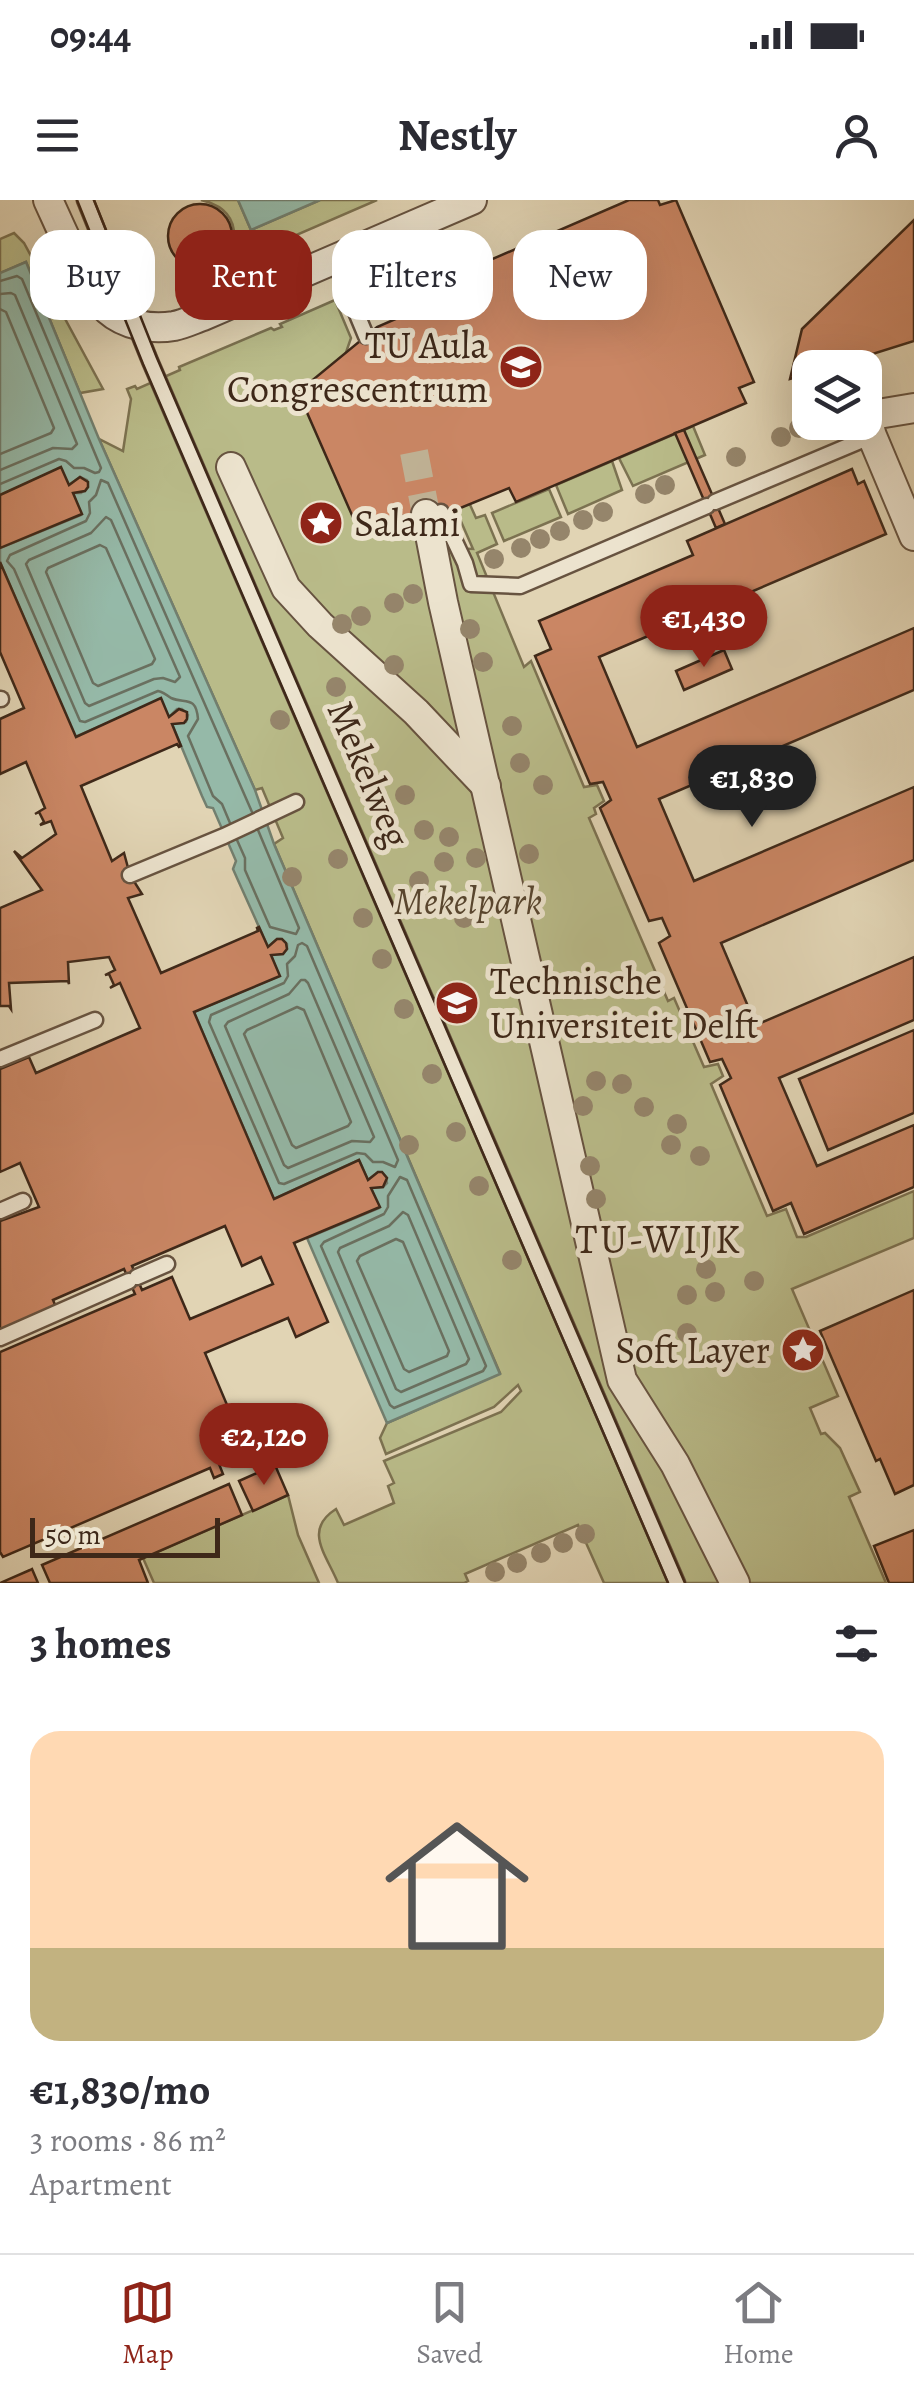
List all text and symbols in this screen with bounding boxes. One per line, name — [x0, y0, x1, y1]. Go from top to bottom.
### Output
text: 09:44 — [50, 9, 131, 61]
text: Nestly — [398, 104, 516, 166]
icon: menu — [30, 108, 85, 163]
icon: person — [829, 108, 884, 163]
chip: Buy — [30, 230, 155, 320]
chip: Rent — [175, 230, 312, 320]
chip: Filters — [332, 230, 493, 320]
chip: New — [513, 230, 647, 320]
place label: TU Aula Congrescentrum — [227, 319, 488, 415]
school or university icon: TU Aula Congrescentrum — [498, 344, 544, 390]
map controls — [792, 350, 882, 440]
button: layers — [792, 350, 882, 440]
place label: Salami — [354, 497, 460, 549]
place icon: Salami — [298, 500, 344, 546]
pin: €1,430 — [623, 585, 785, 670]
text: €1,430 — [662, 595, 746, 639]
street label: Mekelweg — [315, 693, 423, 855]
pin: €1,830 — [671, 745, 833, 830]
text: €1,830 — [710, 755, 794, 799]
park label: Mekelpark — [394, 875, 542, 927]
place label: Technische Universiteit Delft — [490, 955, 759, 1051]
school or university icon: Technische Universiteit Delft — [434, 980, 480, 1026]
district label: TU-WIJK — [576, 1212, 742, 1267]
place label: Soft Layer — [615, 1324, 770, 1376]
place icon: Soft Layer — [780, 1327, 826, 1373]
pin: €2,120 — [183, 1403, 345, 1488]
text: €2,120 — [221, 1413, 307, 1457]
scale bar — [30, 1513, 220, 1558]
text: 50 m — [45, 1516, 101, 1554]
text: 3 homes — [30, 1615, 172, 1672]
icon: filters — [829, 1616, 884, 1671]
icon: home — [367, 1796, 547, 1976]
text: €1,830/mo — [30, 2061, 210, 2118]
text: 3 rooms · 86 m² — [30, 2118, 226, 2162]
text: Apartment — [30, 2162, 172, 2206]
tab: Map — [120, 2275, 175, 2373]
tab: Saved — [416, 2275, 483, 2373]
tab: Home — [723, 2275, 794, 2373]

